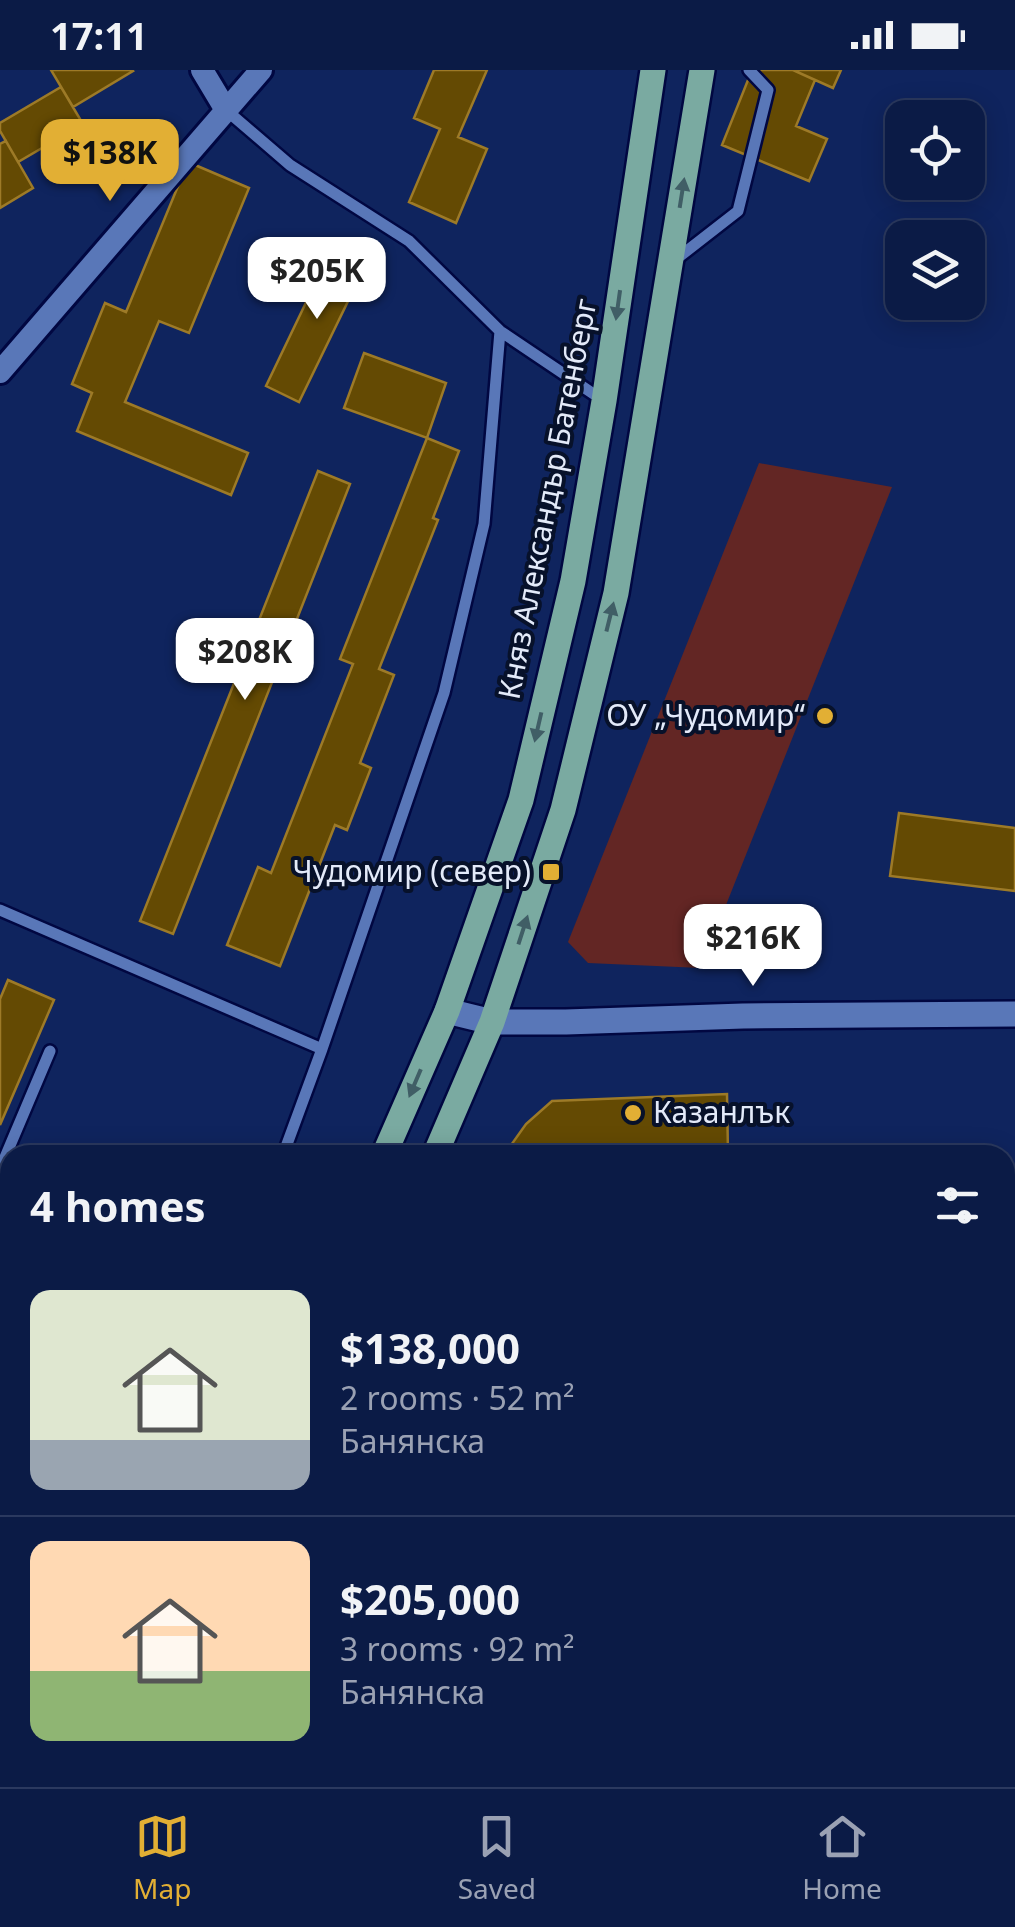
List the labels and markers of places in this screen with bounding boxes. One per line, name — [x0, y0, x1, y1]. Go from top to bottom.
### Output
pin: $138K — [40, 119, 180, 204]
pin: $205K — [247, 237, 387, 322]
pin: $208K — [175, 618, 315, 703]
place label: ОУ „Чудомир“ — [606, 694, 805, 735]
marker: ОУ „Чудомир“ — [814, 705, 836, 727]
place label: Чудомир (север) — [293, 850, 531, 891]
marker: Чудомир (север) — [540, 861, 562, 883]
pin: $216K — [683, 904, 823, 989]
place label: Казанлък — [653, 1091, 790, 1132]
marker: Казанлък — [622, 1102, 644, 1124]

